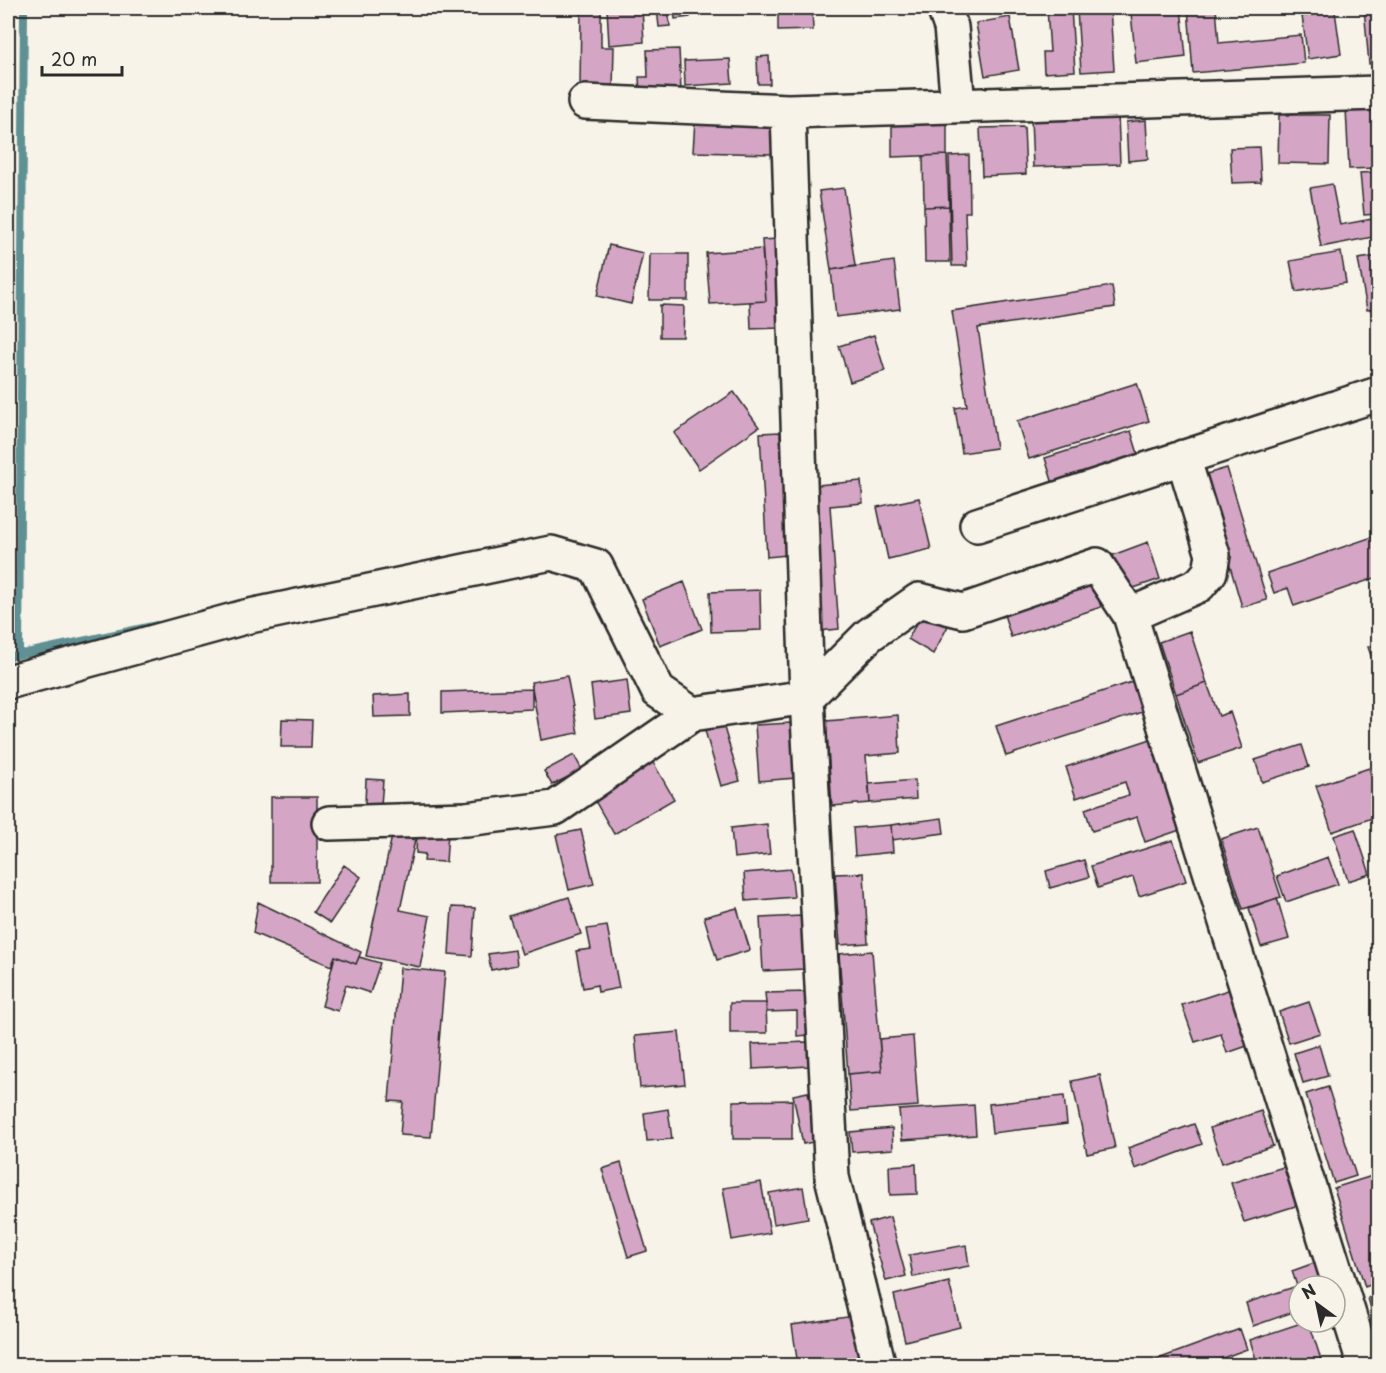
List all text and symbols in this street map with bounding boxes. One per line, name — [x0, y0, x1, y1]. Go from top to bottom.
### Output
scale bar — [42, 39, 122, 77]
text: 20 m — [51, 45, 97, 72]
north arrow — [1287, 1274, 1347, 1334]
text: N — [1296, 1277, 1320, 1304]

